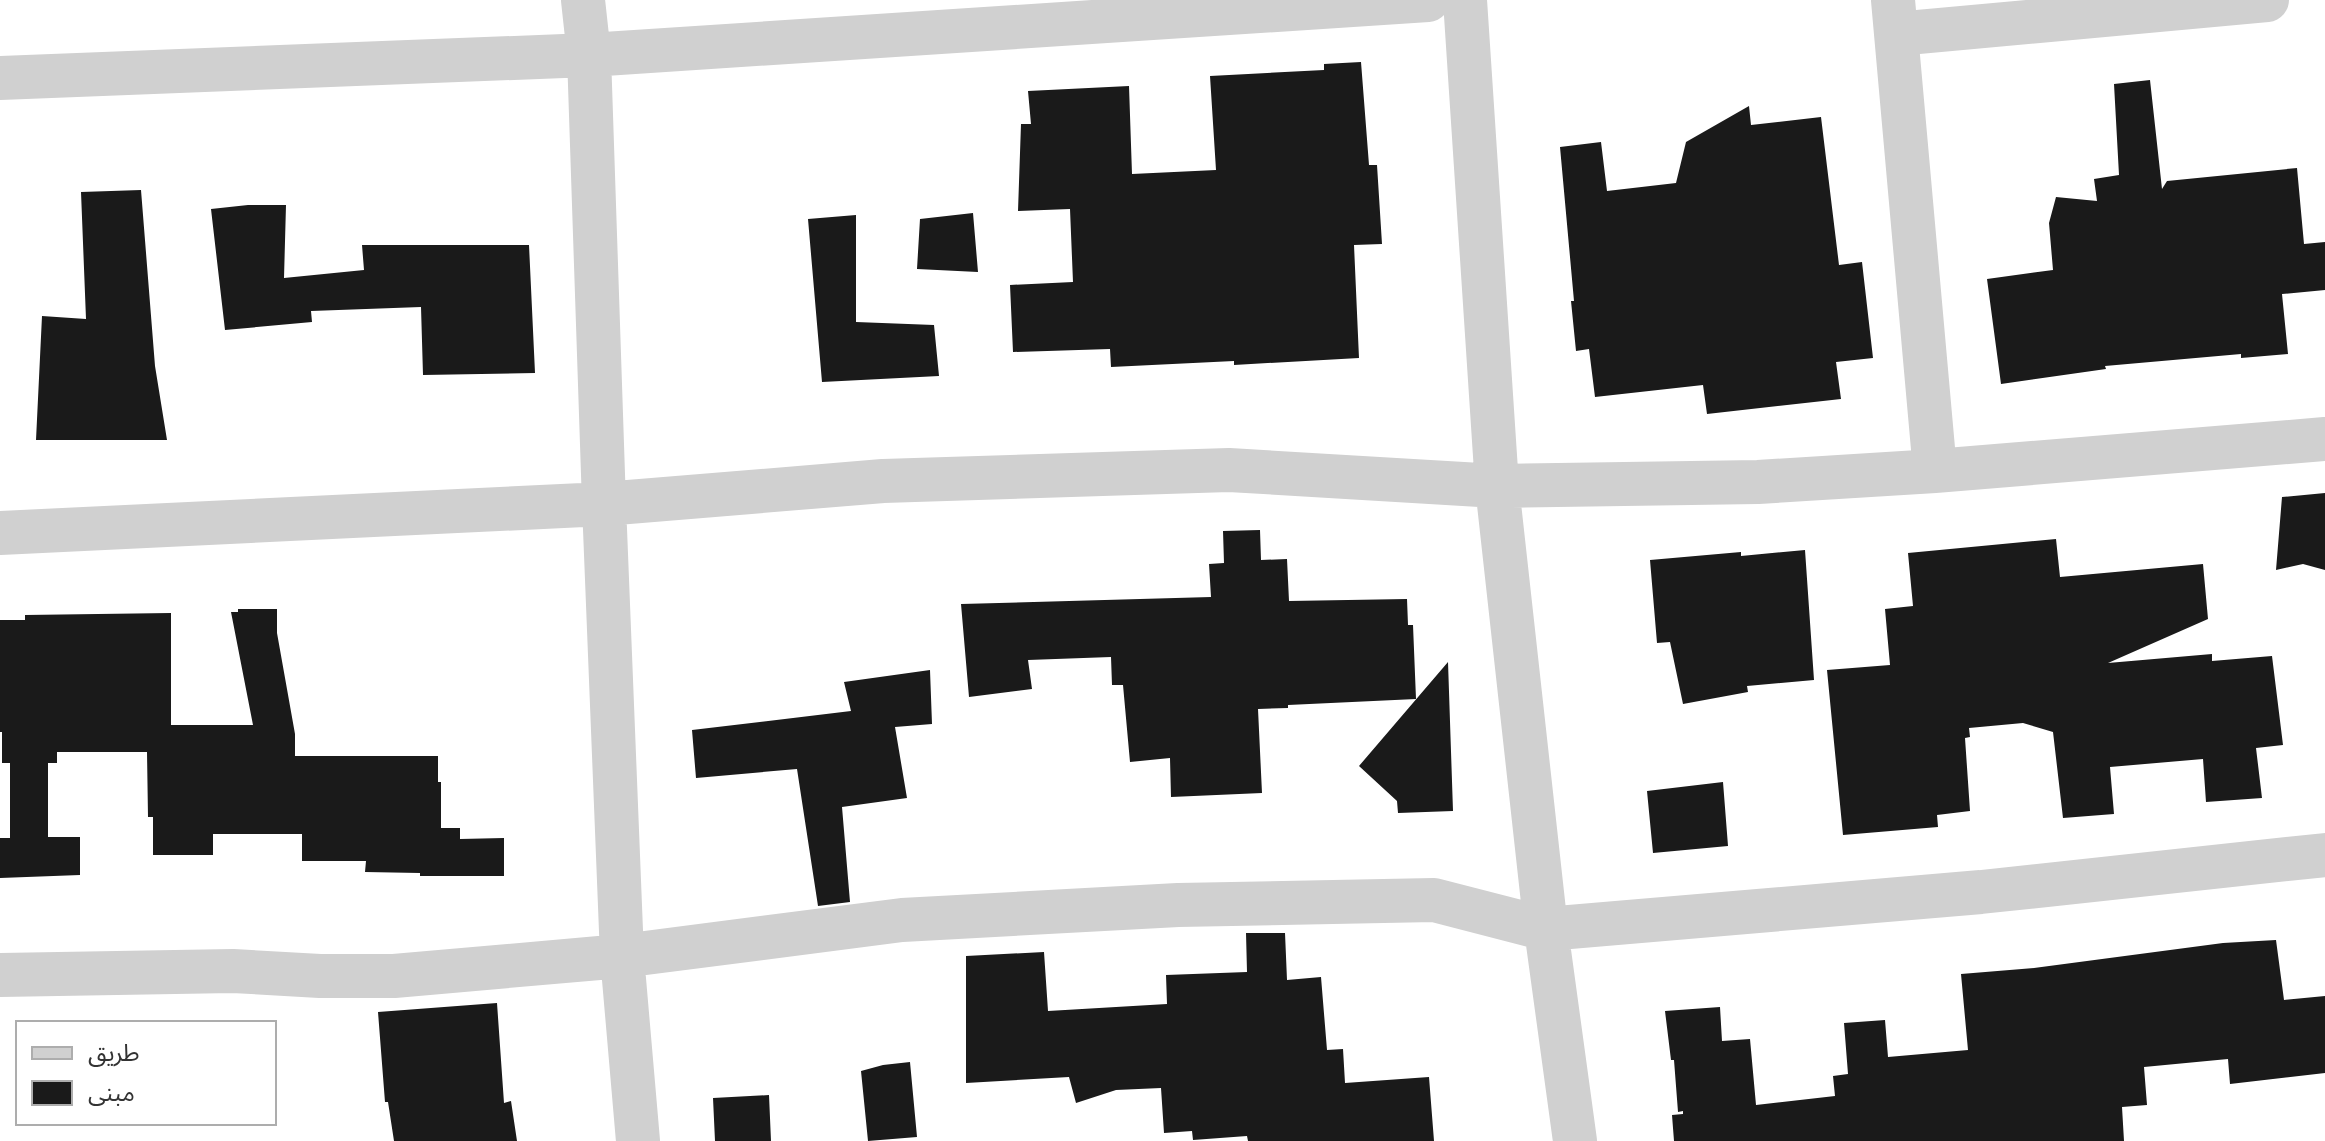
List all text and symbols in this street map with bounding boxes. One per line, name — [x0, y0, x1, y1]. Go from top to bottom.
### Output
legend — [16, 1021, 276, 1125]
text: طريق — [88, 1038, 140, 1068]
text: مبنى — [88, 1078, 135, 1107]

